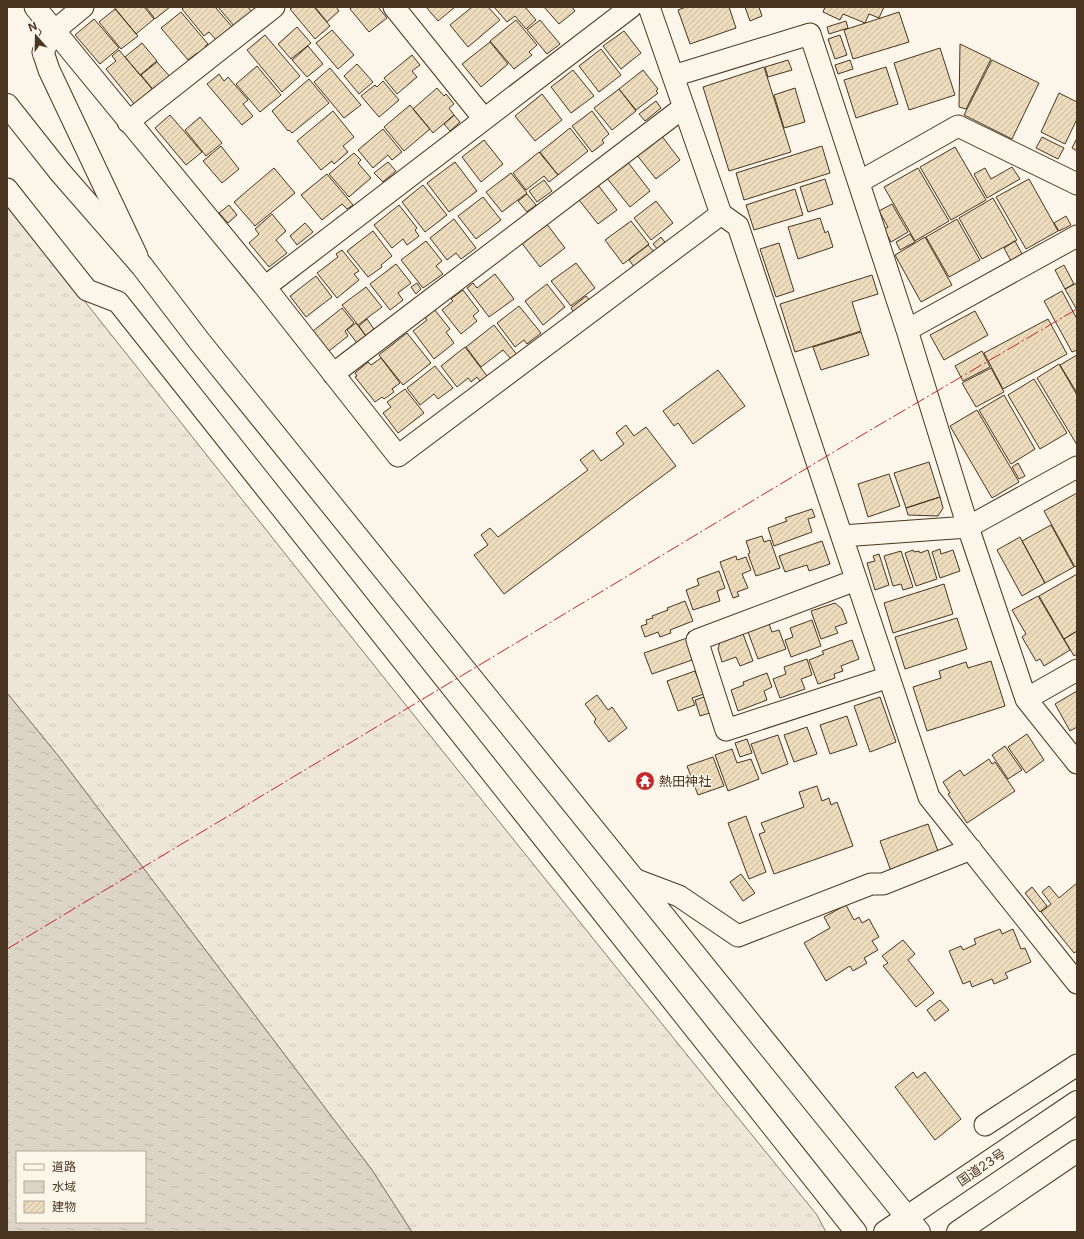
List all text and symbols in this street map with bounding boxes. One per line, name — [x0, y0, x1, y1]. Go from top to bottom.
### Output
north arrow — [16, 16, 56, 56]
text: N — [26, 19, 39, 35]
temple icon: 熱田神社 — [634, 770, 656, 792]
place label: 熱田神社 — [659, 773, 711, 789]
street label: 国道23号 — [954, 1145, 1008, 1189]
legend — [16, 1151, 146, 1223]
text: 道路 — [52, 1159, 76, 1174]
text: 水域 — [52, 1179, 76, 1194]
text: 建物 — [52, 1199, 76, 1214]

